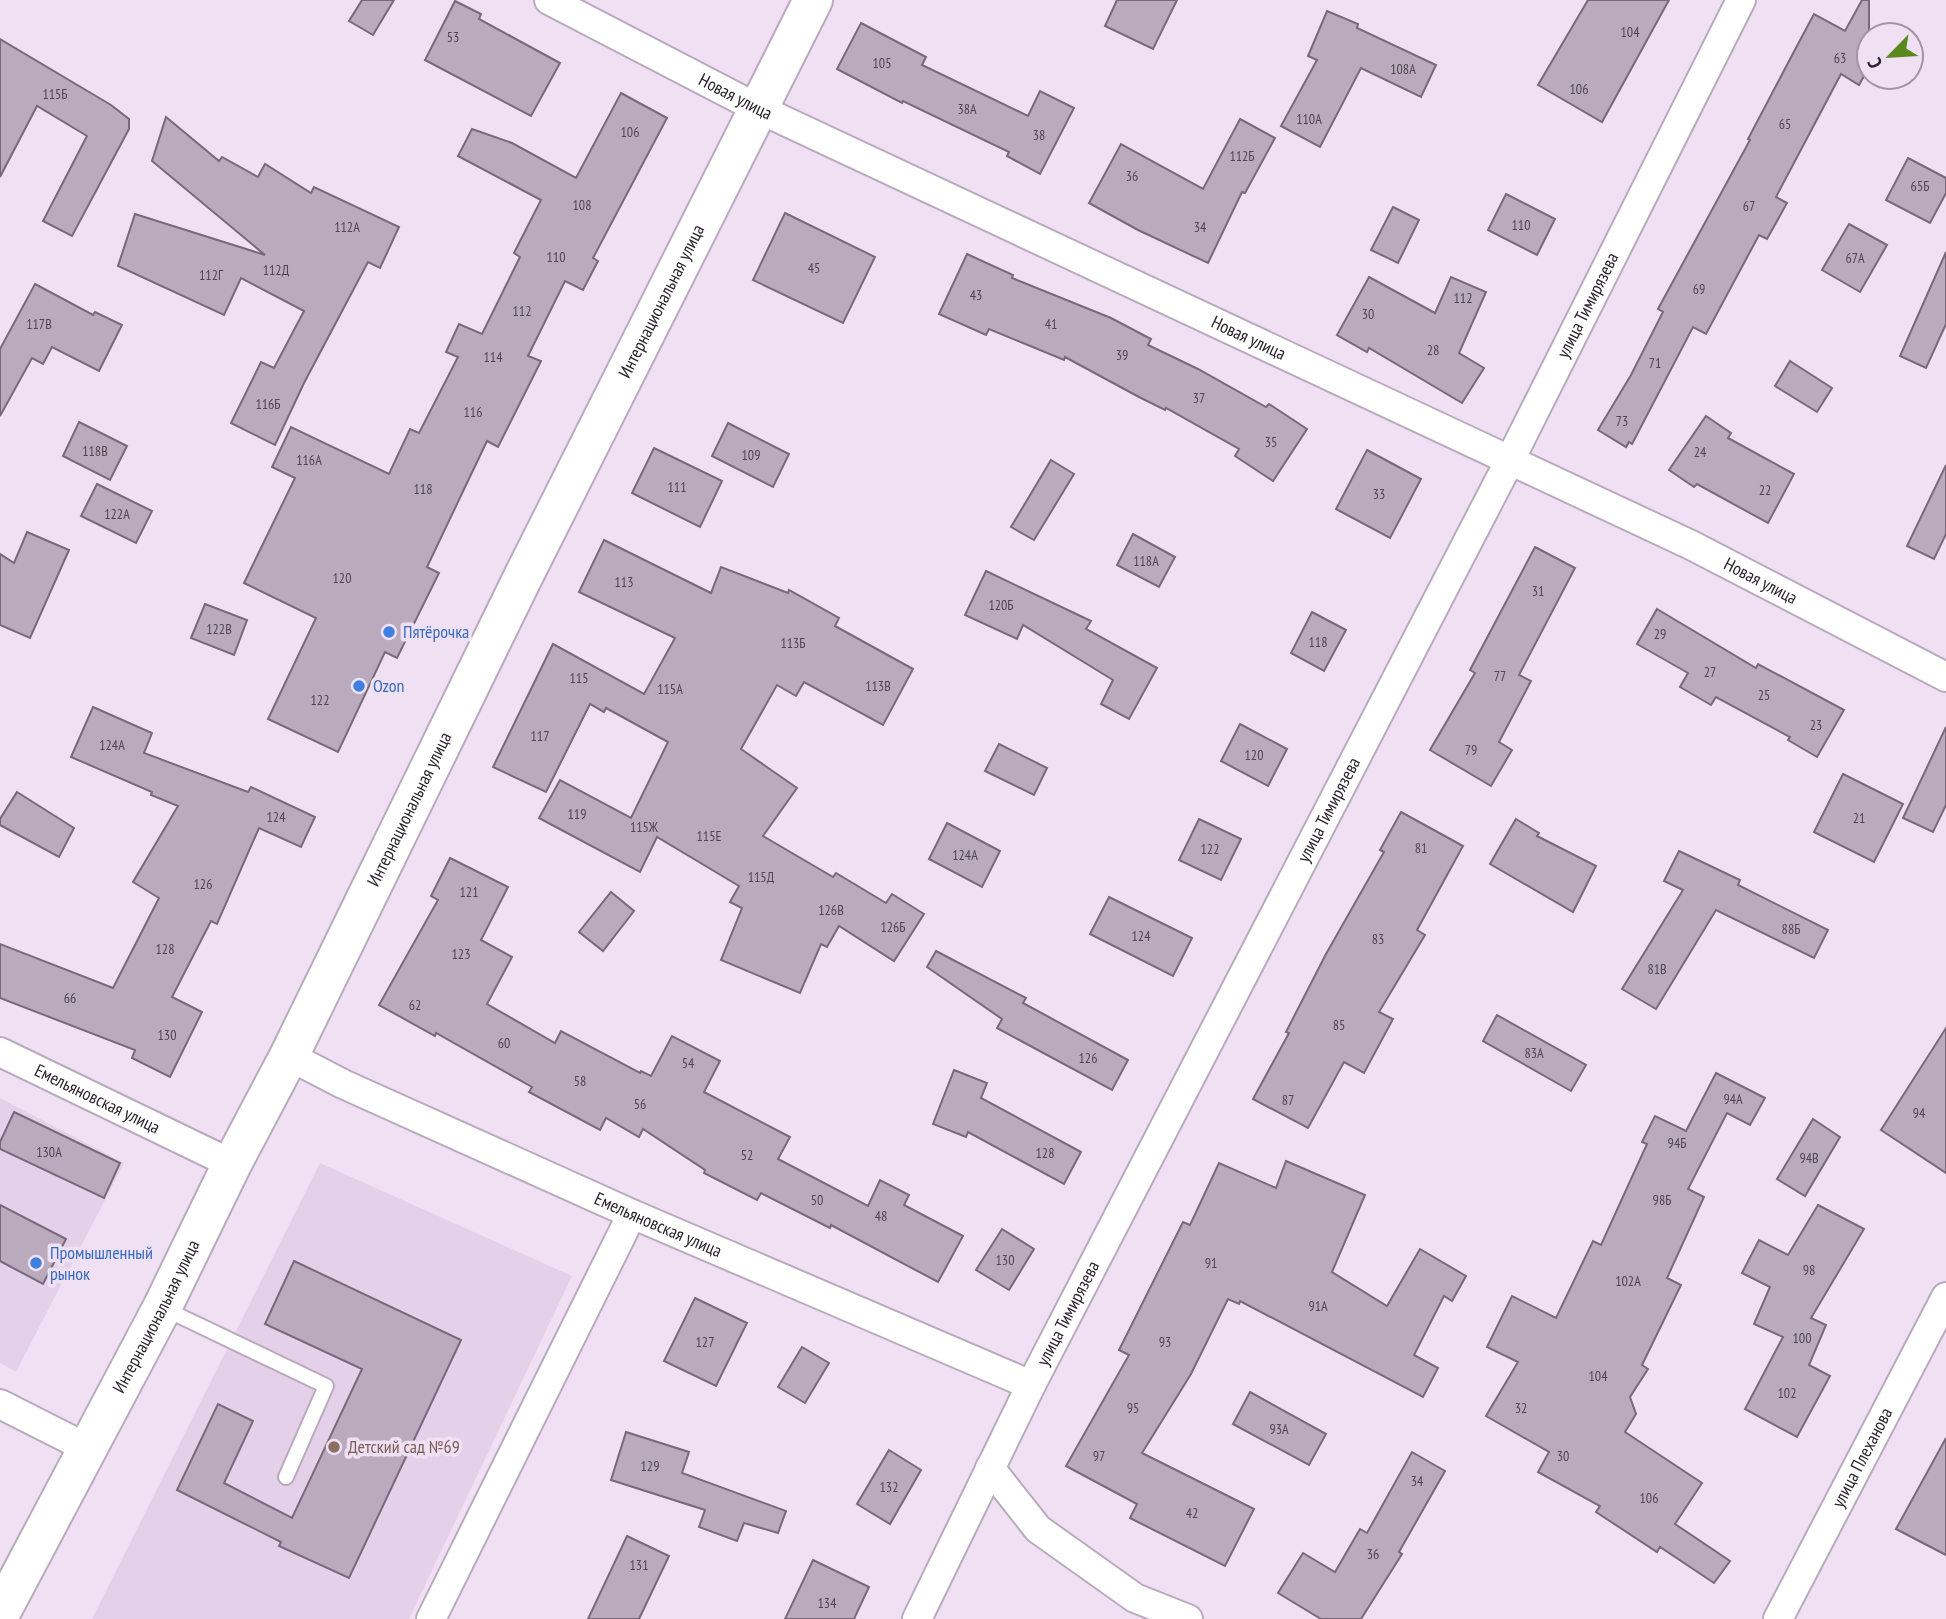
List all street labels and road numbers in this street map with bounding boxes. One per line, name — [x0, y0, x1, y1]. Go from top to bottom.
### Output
street label: Новая улица — [695, 68, 776, 125]
street label: Интернациональная улица — [613, 221, 709, 382]
street label: улица Тимирязева — [1551, 249, 1623, 362]
street label: Новая улица — [1208, 310, 1290, 365]
street label: Новая улица — [1720, 552, 1802, 609]
street label: Интернациональная улица — [362, 728, 456, 890]
street label: улица Тимирязева — [1292, 753, 1365, 866]
street label: Емельяновская улица — [31, 1058, 164, 1139]
street label: Емельяновская улица — [591, 1187, 725, 1262]
street label: Интернациональная улица — [107, 1236, 204, 1397]
street label: улица Тимирязева — [1031, 1257, 1104, 1369]
street label: улица Плеханова — [1826, 1404, 1897, 1511]

